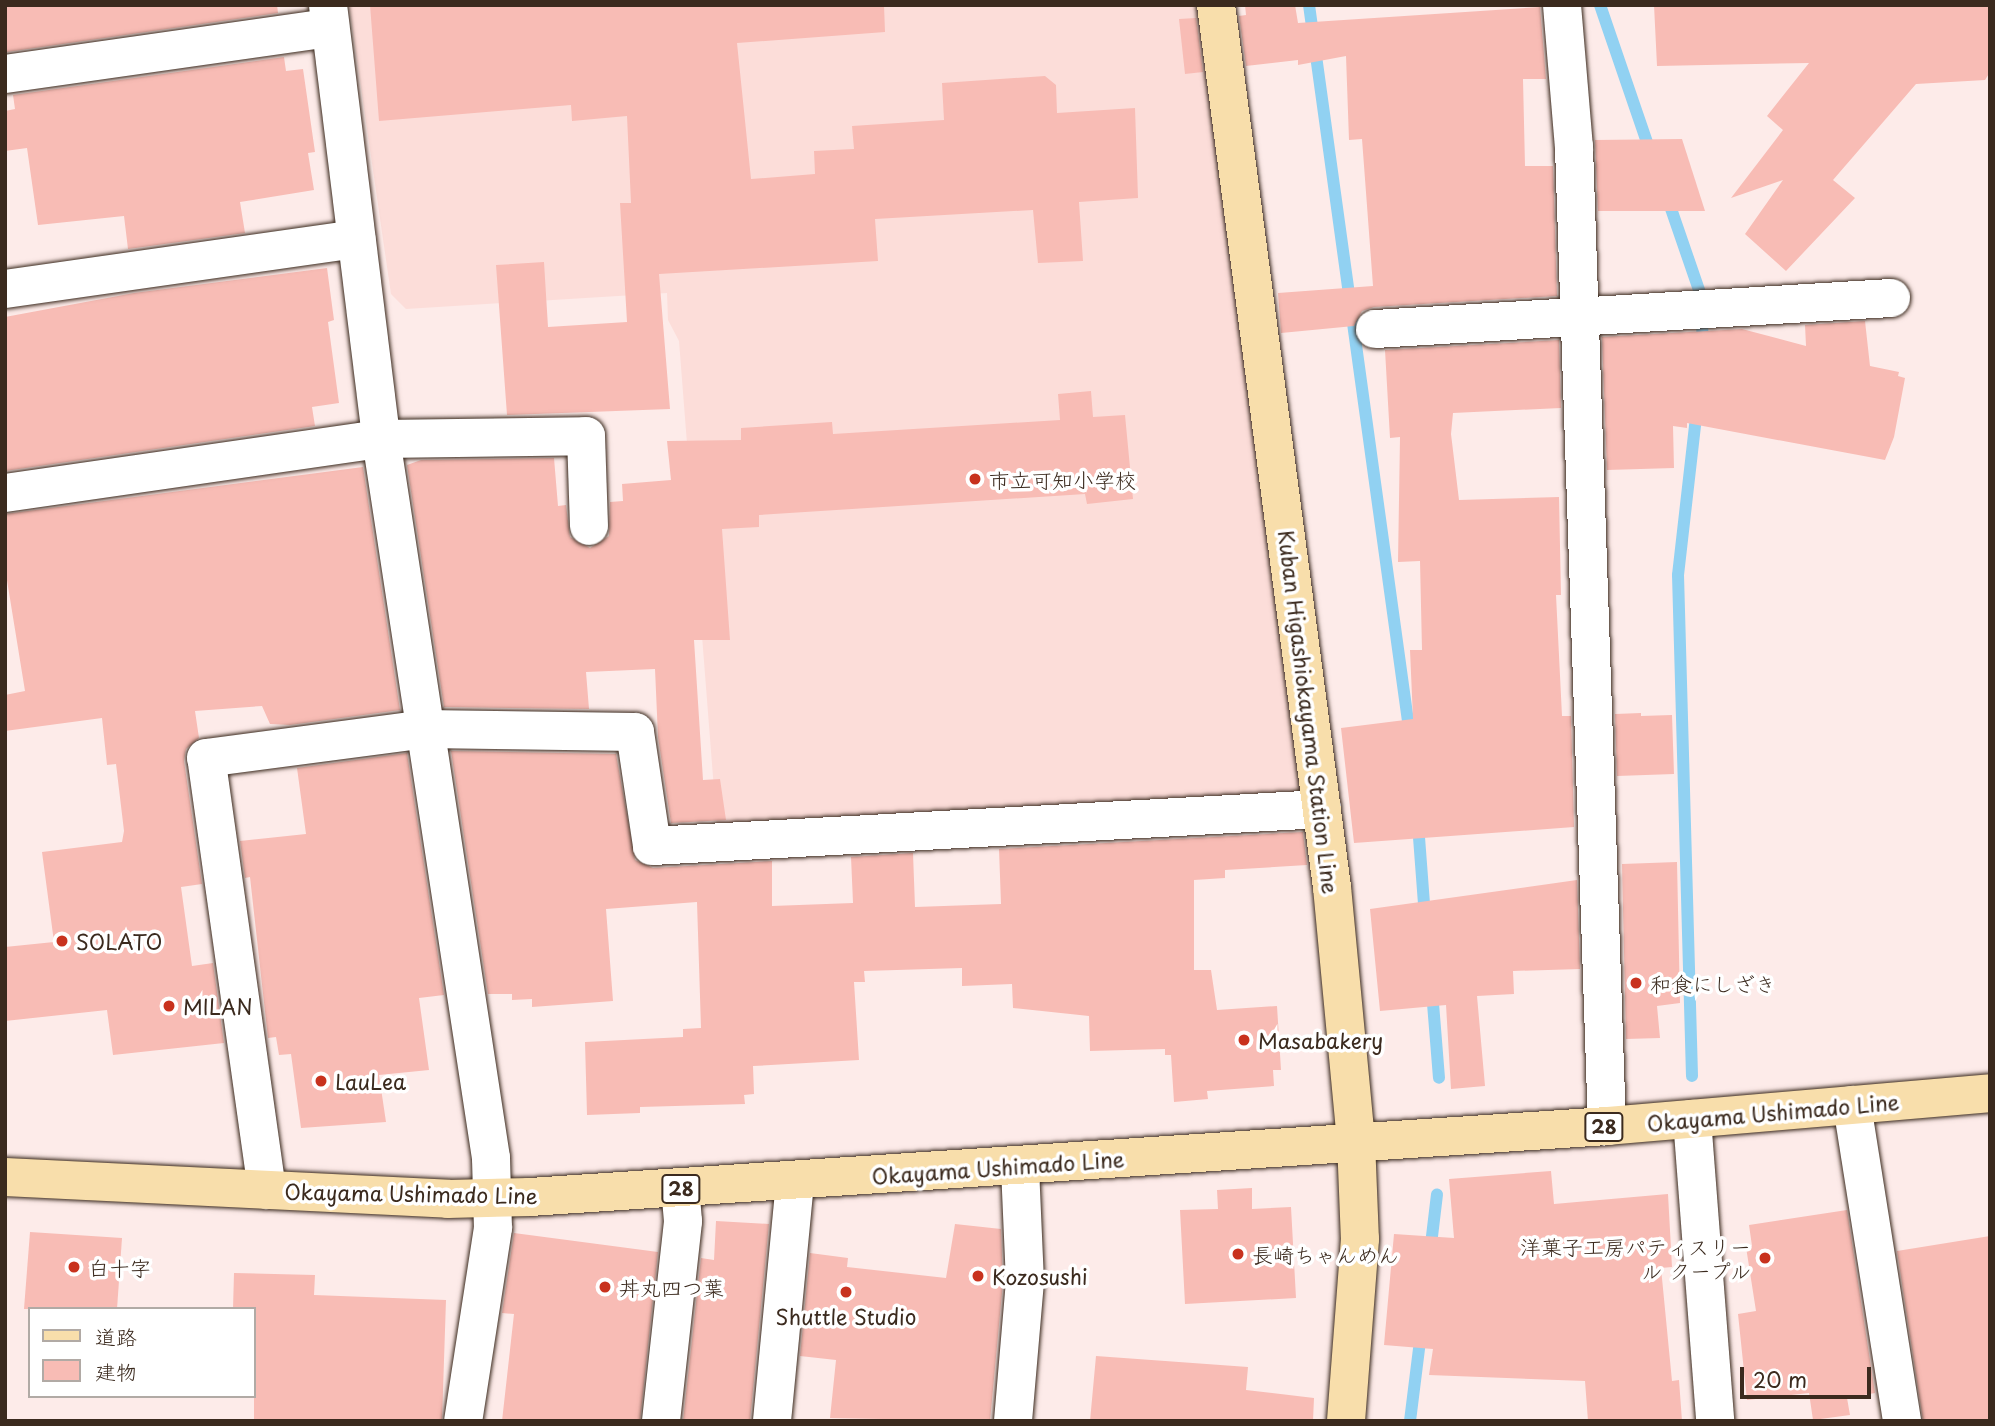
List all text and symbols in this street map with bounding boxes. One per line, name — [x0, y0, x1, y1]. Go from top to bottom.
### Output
place label: 市立可知小学校 — [989, 466, 1136, 492]
marker: 市立可知小学校 — [967, 471, 983, 487]
street label: Kuban Higashiokayama Station Line — [1274, 528, 1344, 896]
place label: SOLATO — [76, 928, 162, 954]
marker: SOLATO — [54, 933, 70, 949]
place label: 和食にしざき — [1650, 970, 1776, 996]
marker: 和食にしざき — [1628, 975, 1644, 991]
place label: MILAN — [183, 993, 253, 1019]
marker: MILAN — [161, 998, 177, 1014]
place label: Masabakery — [1258, 1027, 1383, 1053]
marker: Masabakery — [1236, 1032, 1252, 1048]
place label: LauLea — [335, 1068, 406, 1094]
marker: LauLea — [313, 1073, 329, 1089]
street label: Okayama Ushimado Line — [1646, 1088, 1900, 1136]
road number: 28 — [1583, 1112, 1625, 1142]
street label: Okayama Ushimado Line — [871, 1146, 1125, 1188]
road number: 28 — [660, 1174, 702, 1204]
street label: Okayama Ushimado Line — [285, 1178, 537, 1208]
place label: 洋菓子工房パティスリー ル クープル — [1520, 1233, 1751, 1283]
place label: 長崎ちゃんめん — [1252, 1241, 1399, 1267]
marker: 長崎ちゃんめん — [1230, 1246, 1246, 1262]
marker: 洋菓子工房パティスリー ル クープル — [1757, 1250, 1773, 1266]
place label: 白十字 — [88, 1254, 151, 1280]
marker: 白十字 — [66, 1259, 82, 1275]
place label: Kozosushi — [992, 1263, 1088, 1289]
marker: Kozosushi — [970, 1268, 986, 1284]
place label: 丼丸四つ葉 — [619, 1274, 724, 1300]
marker: 丼丸四つ葉 — [597, 1279, 613, 1295]
marker: Shuttle Studio — [838, 1284, 854, 1300]
place label: Shuttle Studio — [775, 1303, 917, 1329]
legend — [28, 1307, 256, 1398]
text: 道路 — [95, 1320, 137, 1352]
scale bar — [1743, 1352, 1874, 1396]
text: 建物 — [95, 1355, 137, 1387]
text: 20 m — [1753, 1363, 1807, 1395]

